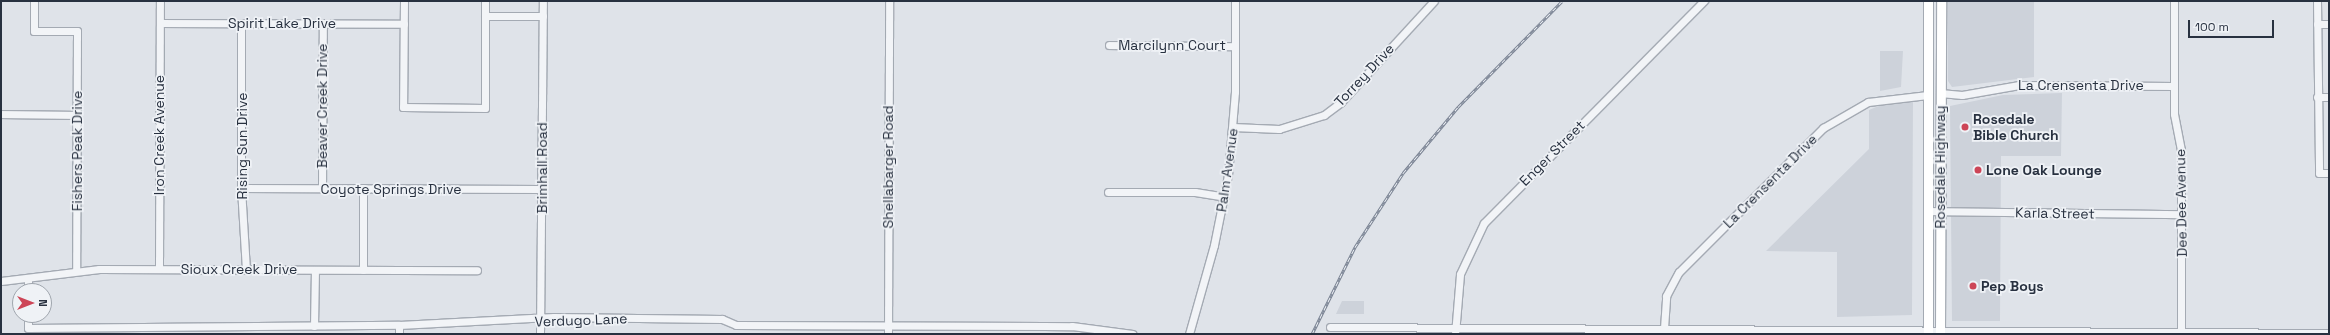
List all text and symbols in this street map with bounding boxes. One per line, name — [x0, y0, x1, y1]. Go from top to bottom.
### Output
scale bar — [2190, 12, 2276, 38]
street label: Spirit Lake Drive — [228, 15, 336, 31]
text: 100 m — [2195, 19, 2229, 35]
street label: Marcilynn Court — [1118, 37, 1226, 53]
street label: Torrey Drive — [1331, 40, 1397, 110]
street label: Beaver Creek Drive — [314, 44, 330, 168]
street label: Iron Creek Avenue — [151, 75, 167, 195]
street label: La Crensenta Drive — [2018, 77, 2144, 93]
street label: Fishers Peak Drive — [69, 91, 85, 211]
street label: Rising Sun Drive — [234, 92, 250, 200]
street label: Rosedale Highway — [1932, 105, 1948, 229]
street label: Shellabarger Road — [880, 106, 896, 228]
place label: Rosedale Bible Church — [1973, 111, 2059, 144]
street label: Enger Street — [1516, 117, 1588, 189]
street label: Brimhall Road — [534, 122, 550, 214]
marker: Rosedale Bible Church — [1960, 122, 1970, 132]
street label: Palm Avenue — [1213, 127, 1241, 213]
street label: La Crensenta Drive — [1720, 131, 1820, 231]
street label: Dee Dee Avenue — [2172, 149, 2190, 257]
place label: Lone Oak Lounge — [1986, 162, 2102, 178]
marker: Lone Oak Lounge — [1973, 165, 1983, 175]
street label: Coyote Springs Drive — [320, 181, 462, 197]
street label: Karla Street — [2015, 204, 2095, 222]
street label: Sioux Creek Drive — [181, 261, 297, 277]
place label: Pep Boys — [1981, 278, 2044, 294]
marker: Pep Boys — [1968, 281, 1978, 291]
north arrow — [12, 283, 52, 323]
text: N — [36, 299, 50, 307]
street label: Verdugo Lane — [534, 310, 628, 330]

